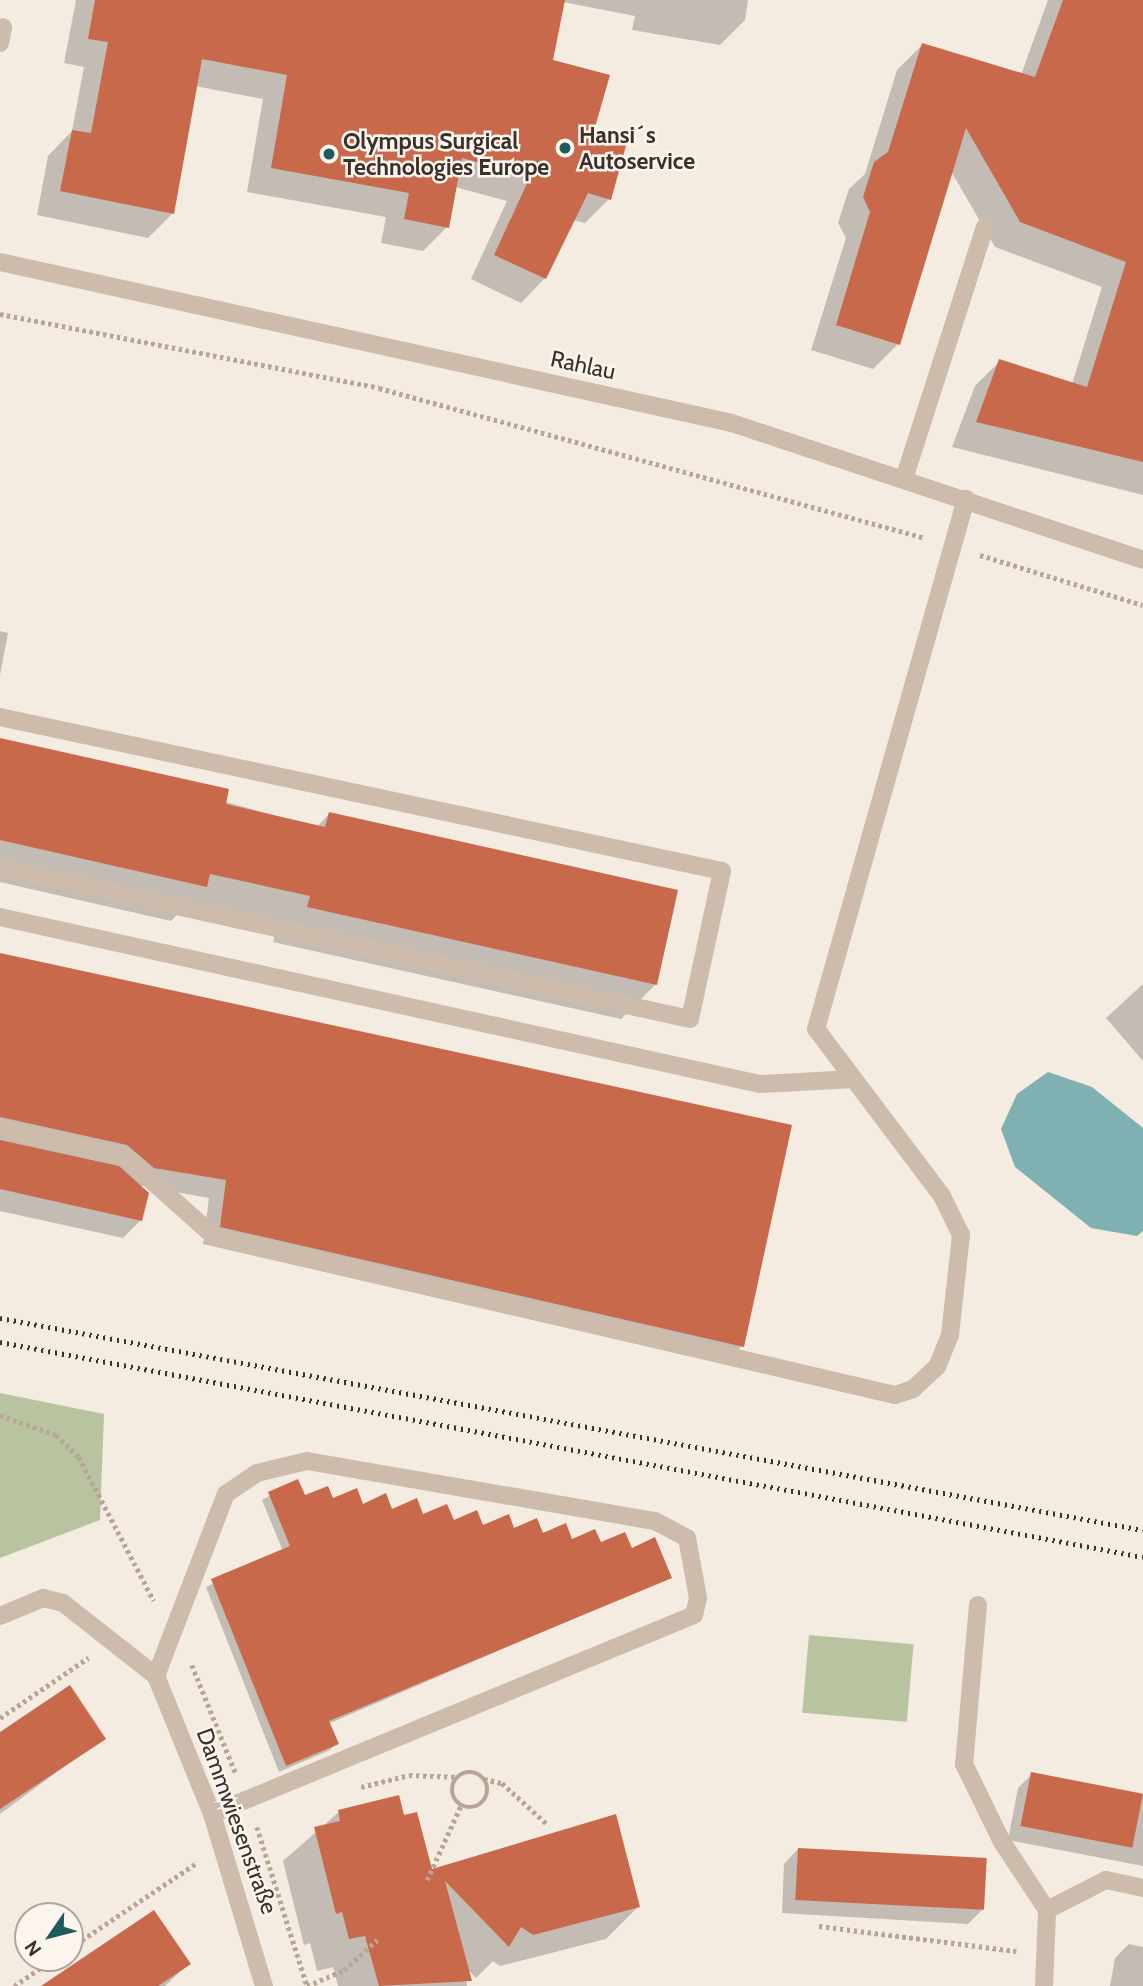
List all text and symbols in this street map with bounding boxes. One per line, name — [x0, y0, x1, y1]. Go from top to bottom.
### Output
place label: Hansi´s Autoservice — [579, 121, 695, 175]
place label: Olympus Surgical Technologies Europe — [343, 127, 549, 181]
marker: Hansi´s Autoservice — [557, 140, 573, 156]
marker: Olympus Surgical Technologies Europe — [321, 146, 337, 162]
street label: Rahlau — [548, 345, 618, 385]
street label: Dammwiesenstraße — [191, 1724, 283, 1918]
north arrow — [14, 1902, 84, 1972]
text: N — [20, 1936, 46, 1960]

